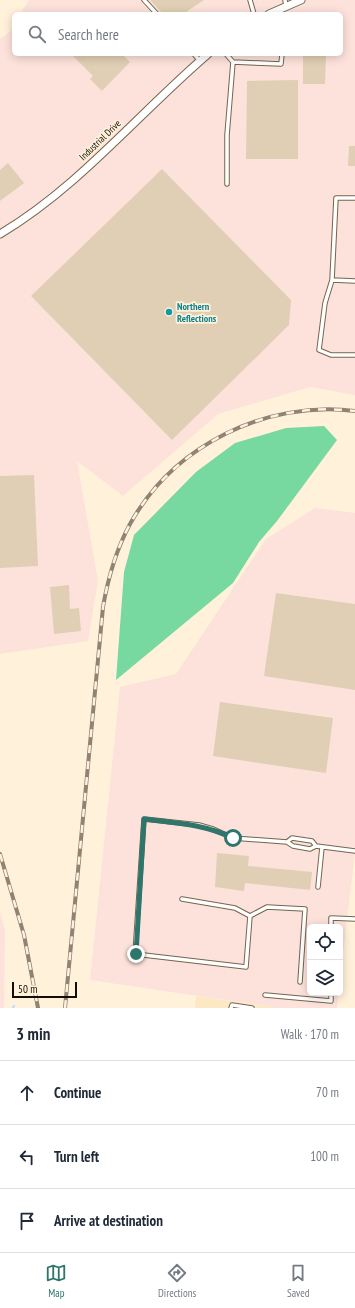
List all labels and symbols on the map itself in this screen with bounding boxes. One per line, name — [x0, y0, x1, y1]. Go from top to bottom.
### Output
street label: Industrial Drive — [76, 117, 124, 163]
place label: Northern Reflections — [177, 300, 217, 325]
marker: Northern Reflections — [164, 307, 174, 317]
route start — [224, 829, 242, 847]
route end — [127, 945, 145, 963]
scale bar — [12, 980, 77, 999]

